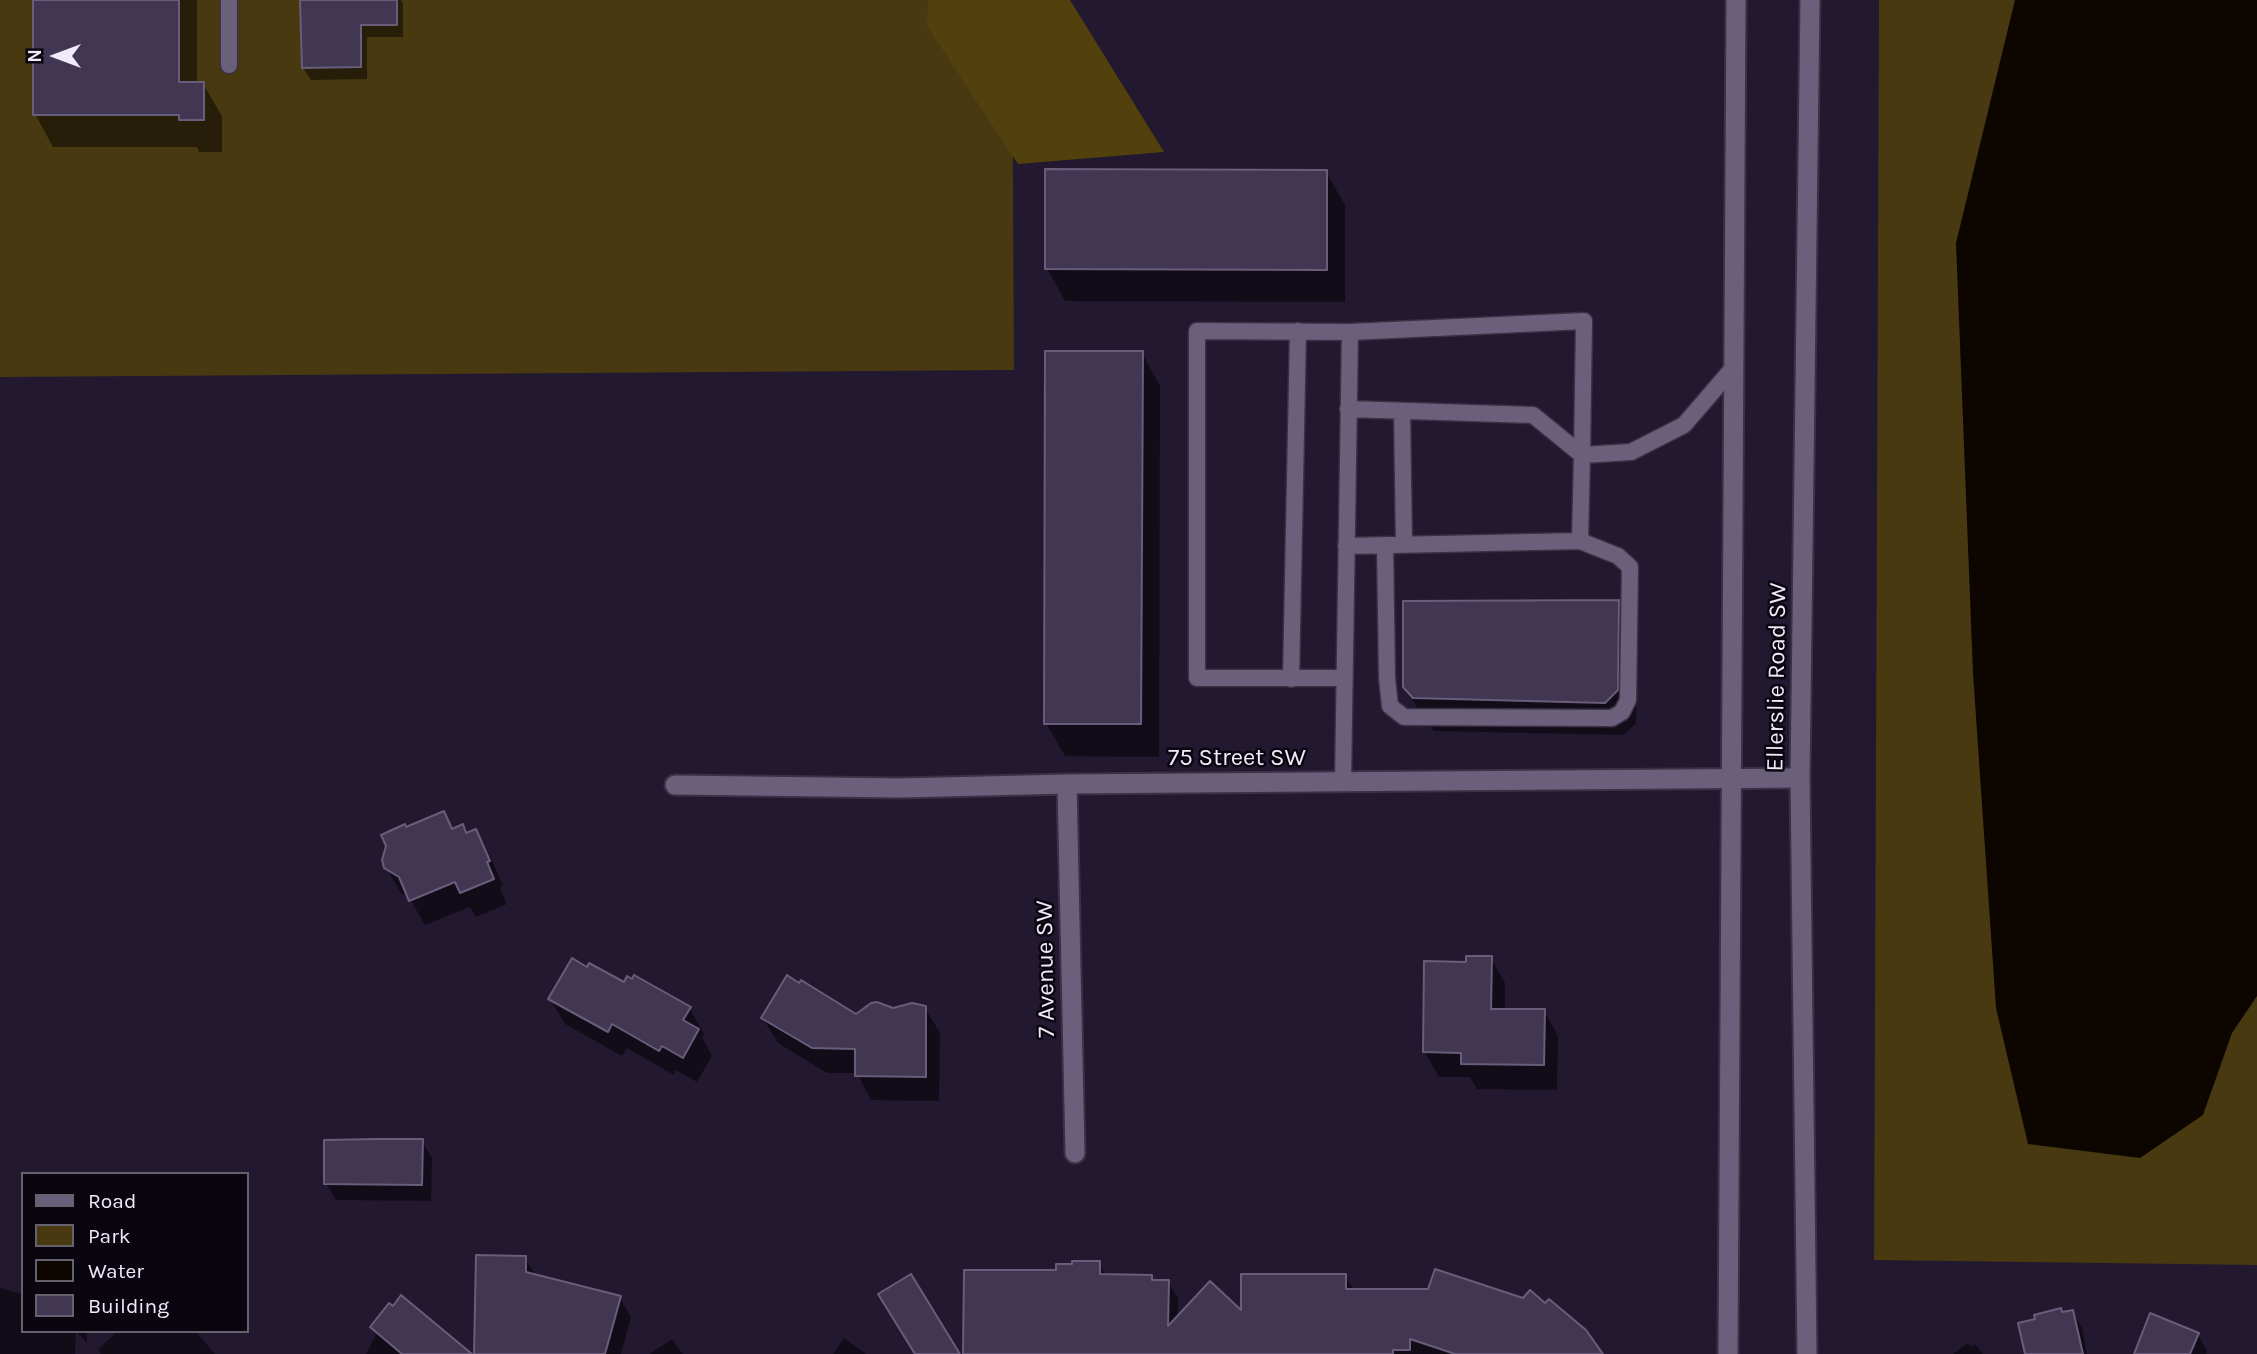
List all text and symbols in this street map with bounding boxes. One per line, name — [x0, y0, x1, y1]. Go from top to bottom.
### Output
north arrow — [21, 21, 91, 91]
text: N — [24, 49, 46, 63]
street label: Ellerslie Road SW — [1761, 582, 1793, 772]
street label: 75 Street SW — [1168, 744, 1306, 772]
street label: 7 Avenue SW — [1030, 900, 1062, 1038]
legend — [21, 1172, 248, 1333]
text: Road — [88, 1189, 136, 1213]
text: Park — [88, 1224, 131, 1248]
text: Water — [88, 1259, 144, 1283]
text: Building — [88, 1294, 169, 1318]

